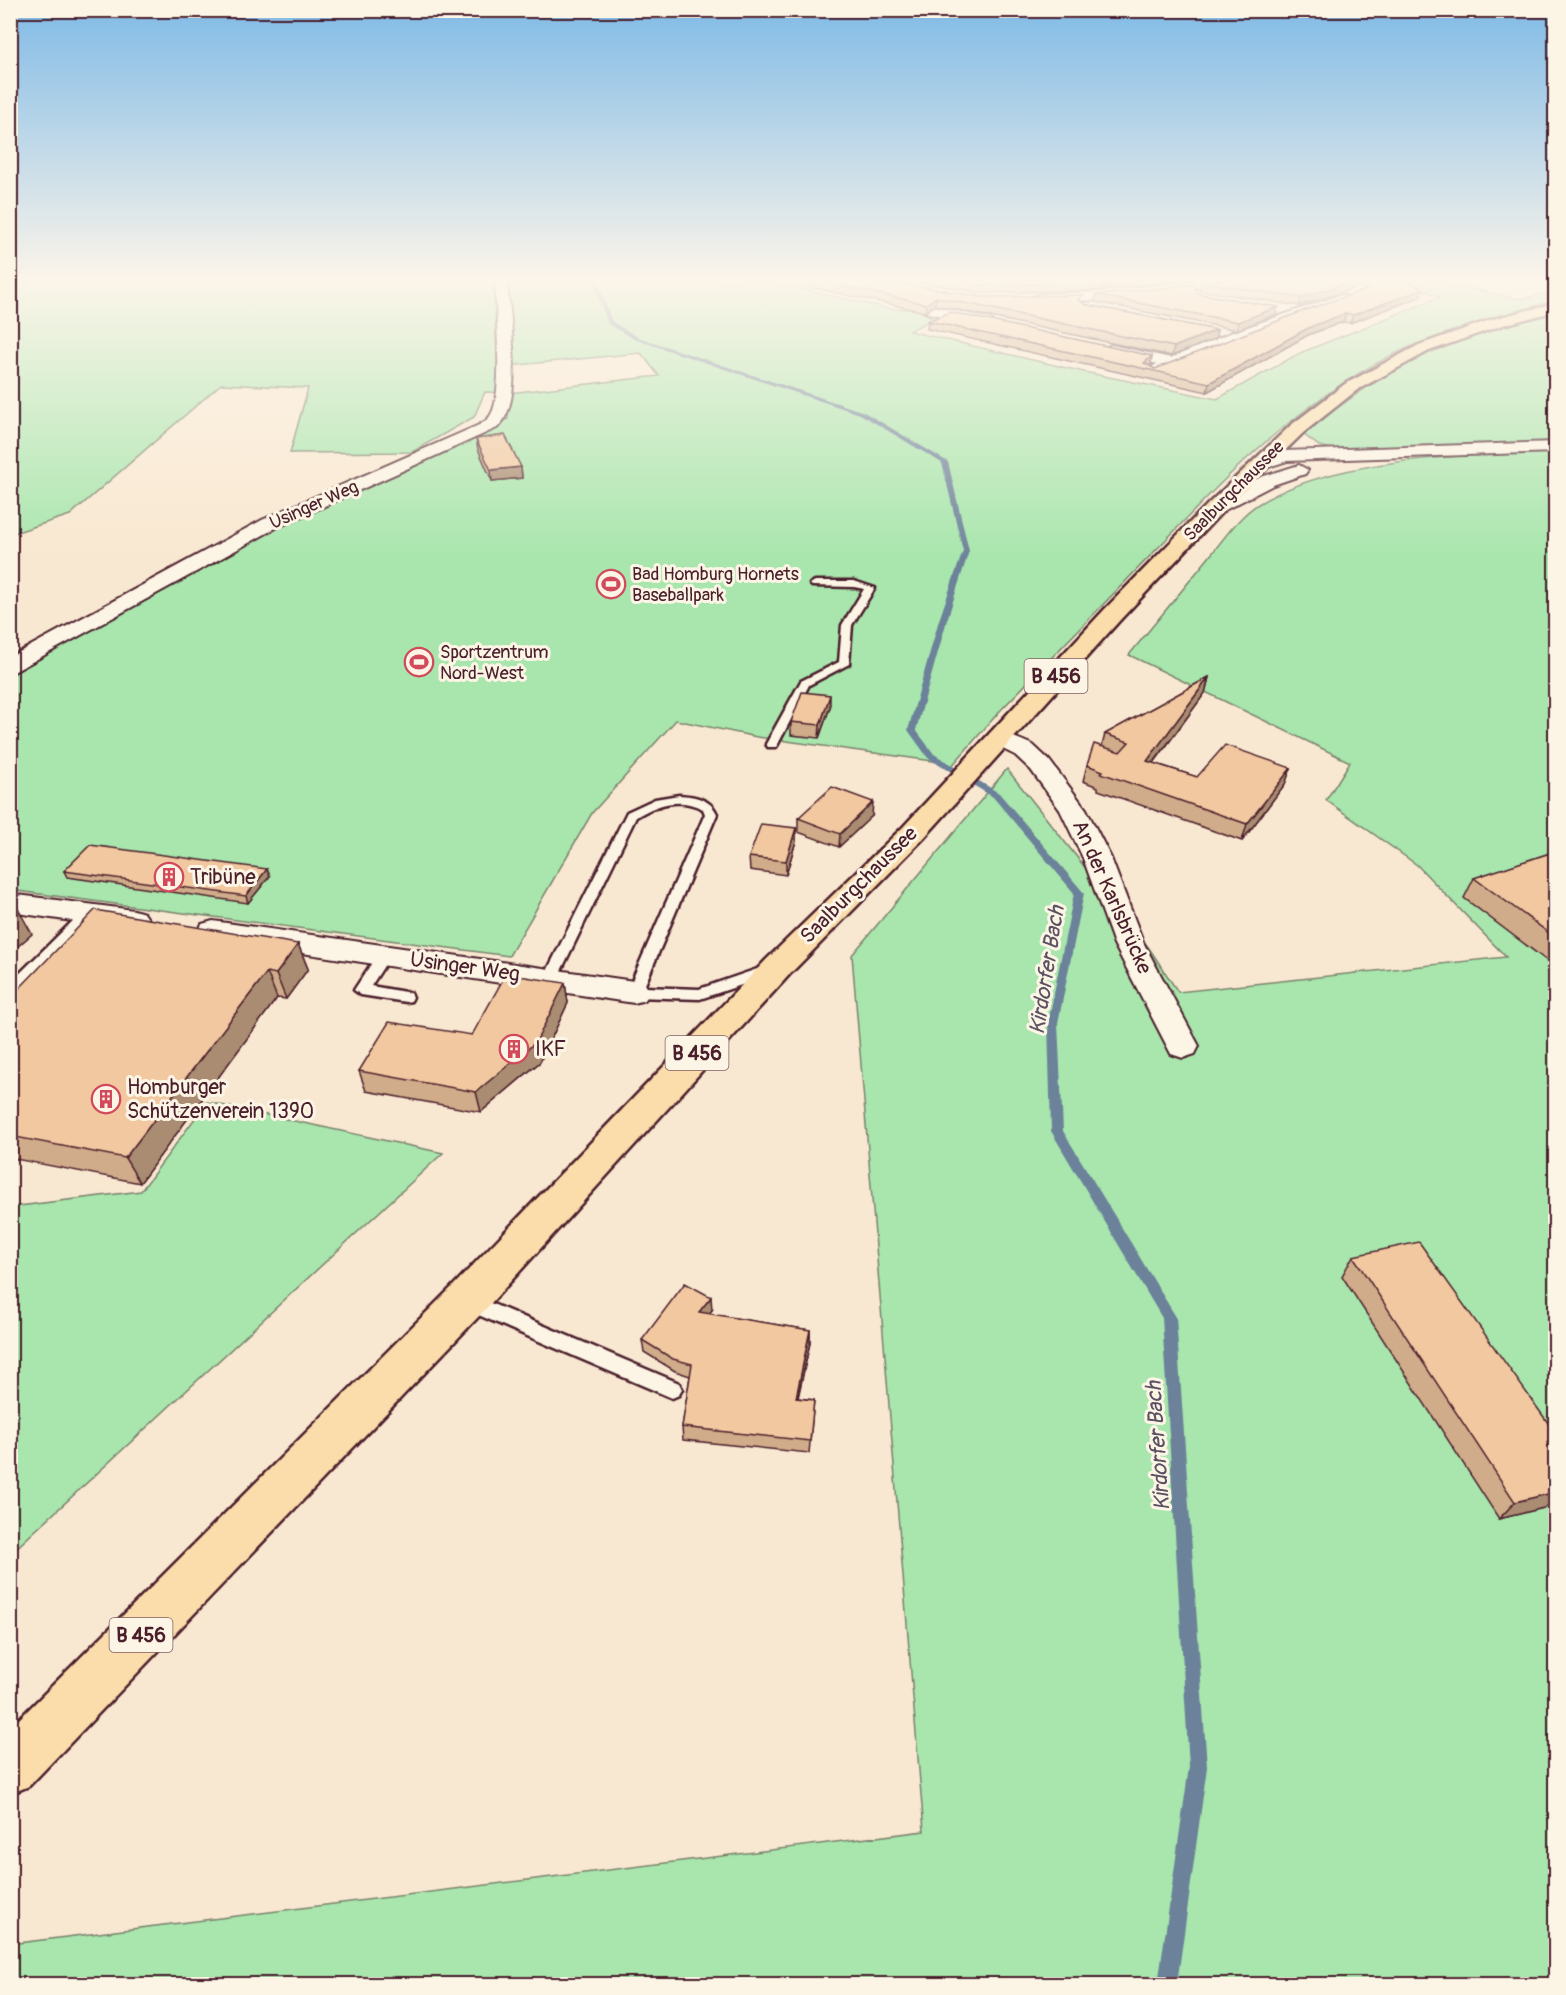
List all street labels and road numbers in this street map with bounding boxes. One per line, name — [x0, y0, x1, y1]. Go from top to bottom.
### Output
street label: Saalburgchaussee — [1179, 436, 1289, 546]
street label: Usinger Weg — [266, 475, 362, 535]
road number: B 456 — [1024, 659, 1088, 693]
street label: An der Karlsbrücke — [1066, 816, 1158, 979]
street label: Saalburgchaussee — [794, 820, 924, 950]
street label: Usinger Weg — [408, 946, 522, 988]
road number: B 456 — [666, 1036, 728, 1070]
road number: B 456 — [110, 1618, 172, 1652]

